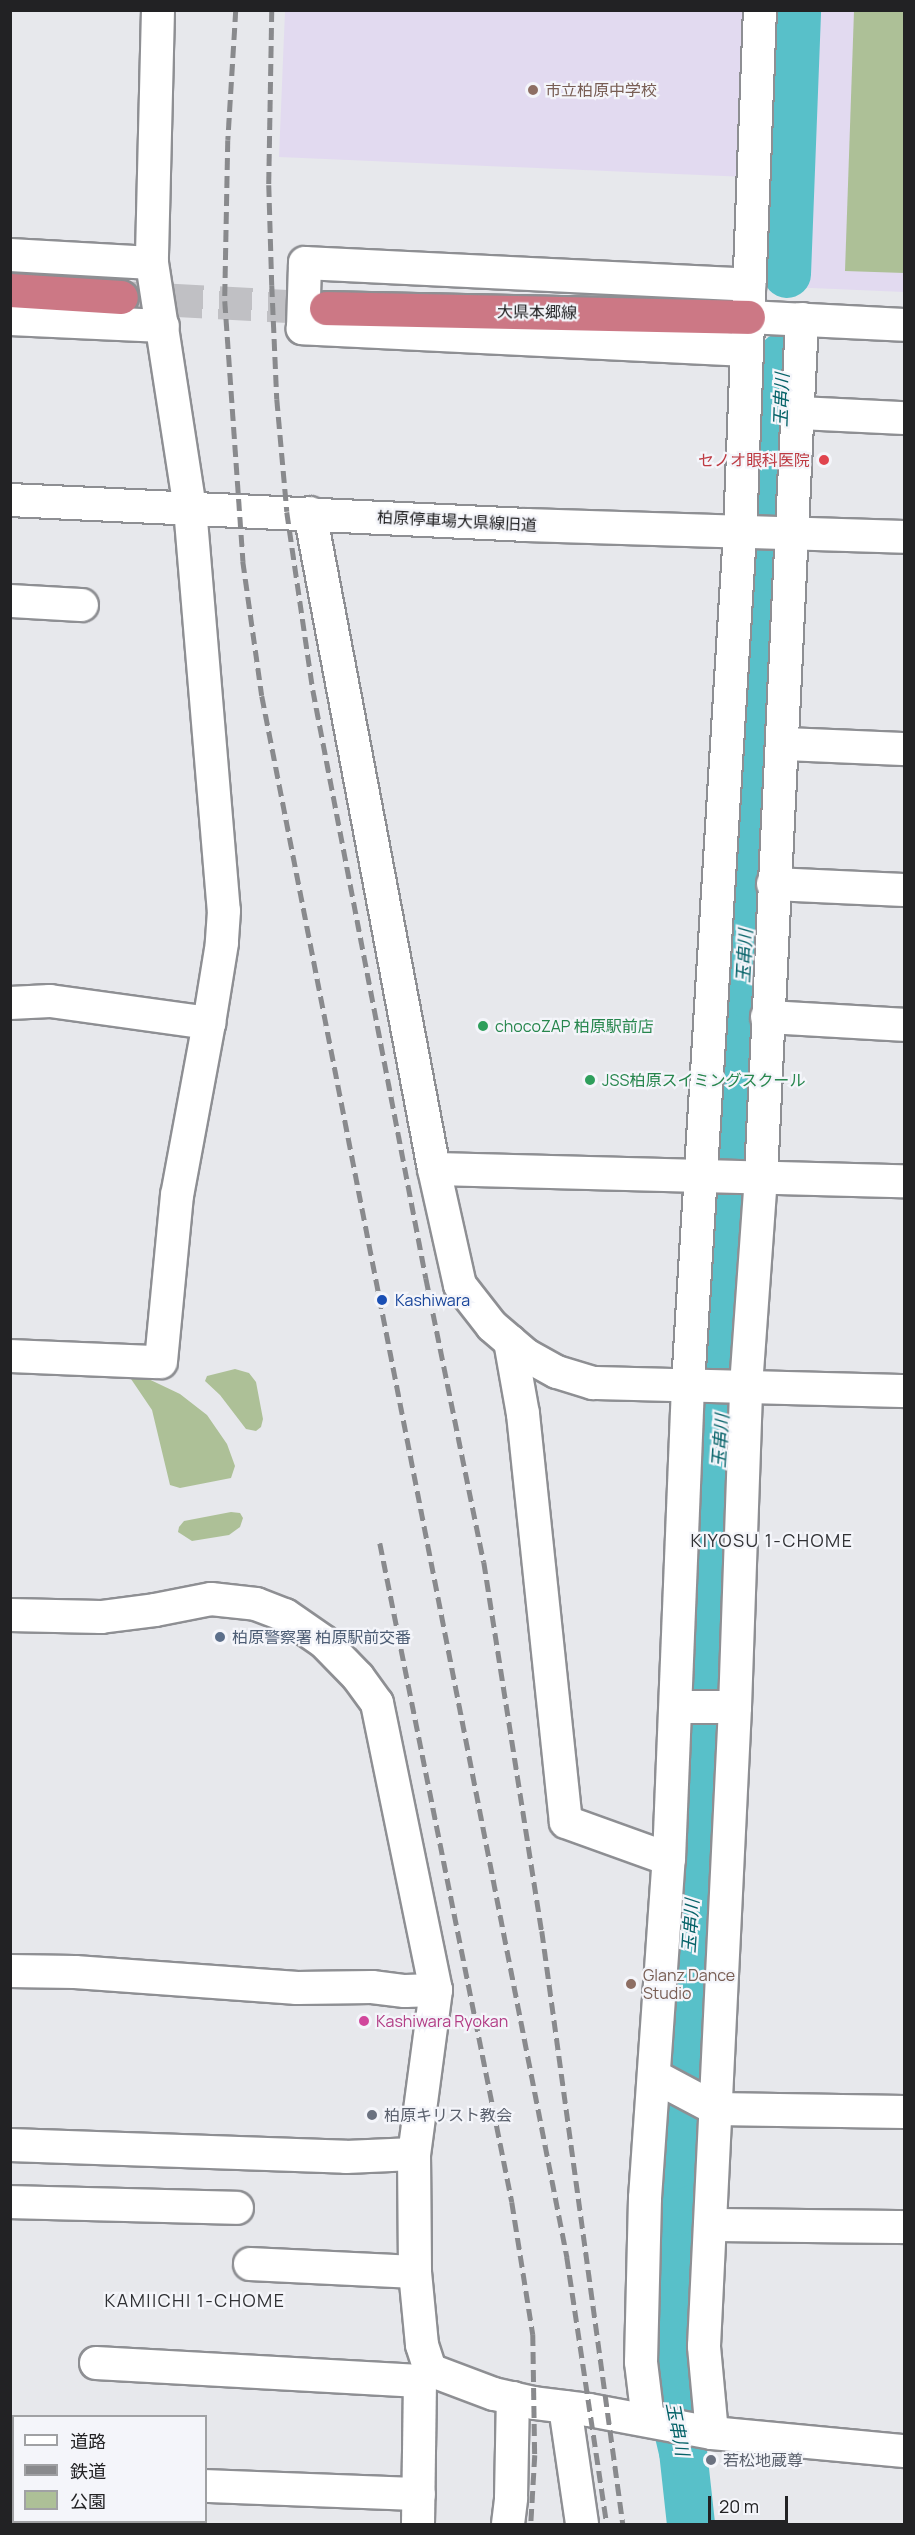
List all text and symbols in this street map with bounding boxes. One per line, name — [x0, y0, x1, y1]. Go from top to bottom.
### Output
place label: 市立柏原中学校 — [545, 80, 657, 100]
marker: 市立柏原中学校 — [526, 83, 540, 97]
street label: 大県本郷線 — [497, 302, 577, 322]
water label: 玉串川 — [769, 373, 793, 427]
place label: セノオ眼科医院 — [698, 450, 810, 470]
marker: セノオ眼科医院 — [815, 451, 833, 469]
street label: 柏原停車場大県線旧道 — [377, 507, 537, 535]
water label: 玉串川 — [732, 928, 756, 984]
place label: chocoZAP 柏原駅前店 — [495, 1016, 654, 1036]
marker: chocoZAP 柏原駅前店 — [476, 1019, 490, 1033]
place label: JSS柏原スイミングスクール — [602, 1070, 805, 1090]
marker: JSS柏原スイミングスクール — [583, 1073, 597, 1087]
place label: Kashiwara — [395, 1290, 470, 1310]
marker: Kashiwara — [373, 1291, 391, 1309]
water label: 玉串川 — [707, 1413, 733, 1469]
district label: KIYOSU 1-CHOME — [690, 1529, 854, 1551]
place label: 柏原警察署 柏原駅前交番 — [232, 1627, 411, 1647]
marker: 柏原警察署 柏原駅前交番 — [213, 1630, 227, 1644]
water label: 玉串川 — [677, 1898, 703, 1954]
place label: Glanz Dance Studio — [643, 1965, 735, 2003]
marker: Glanz Dance Studio — [624, 1977, 638, 1991]
place label: Kashiwara Ryokan — [376, 2011, 508, 2031]
marker: Kashiwara Ryokan — [357, 2014, 371, 2028]
place label: 柏原キリスト教会 — [384, 2105, 512, 2125]
marker: 柏原キリスト教会 — [365, 2108, 379, 2122]
district label: KAMIICHI 1-CHOME — [105, 2289, 285, 2311]
water label: 玉串川 — [662, 2400, 694, 2458]
legend — [12, 2415, 207, 2523]
text: 道路 — [70, 2429, 106, 2453]
place label: 若松地蔵尊 — [723, 2450, 803, 2470]
marker: 若松地蔵尊 — [704, 2453, 718, 2467]
text: 鉄道 — [70, 2459, 106, 2483]
scale bar — [711, 2484, 790, 2522]
text: 公園 — [70, 2489, 106, 2513]
text: 20 m — [719, 2494, 759, 2518]

